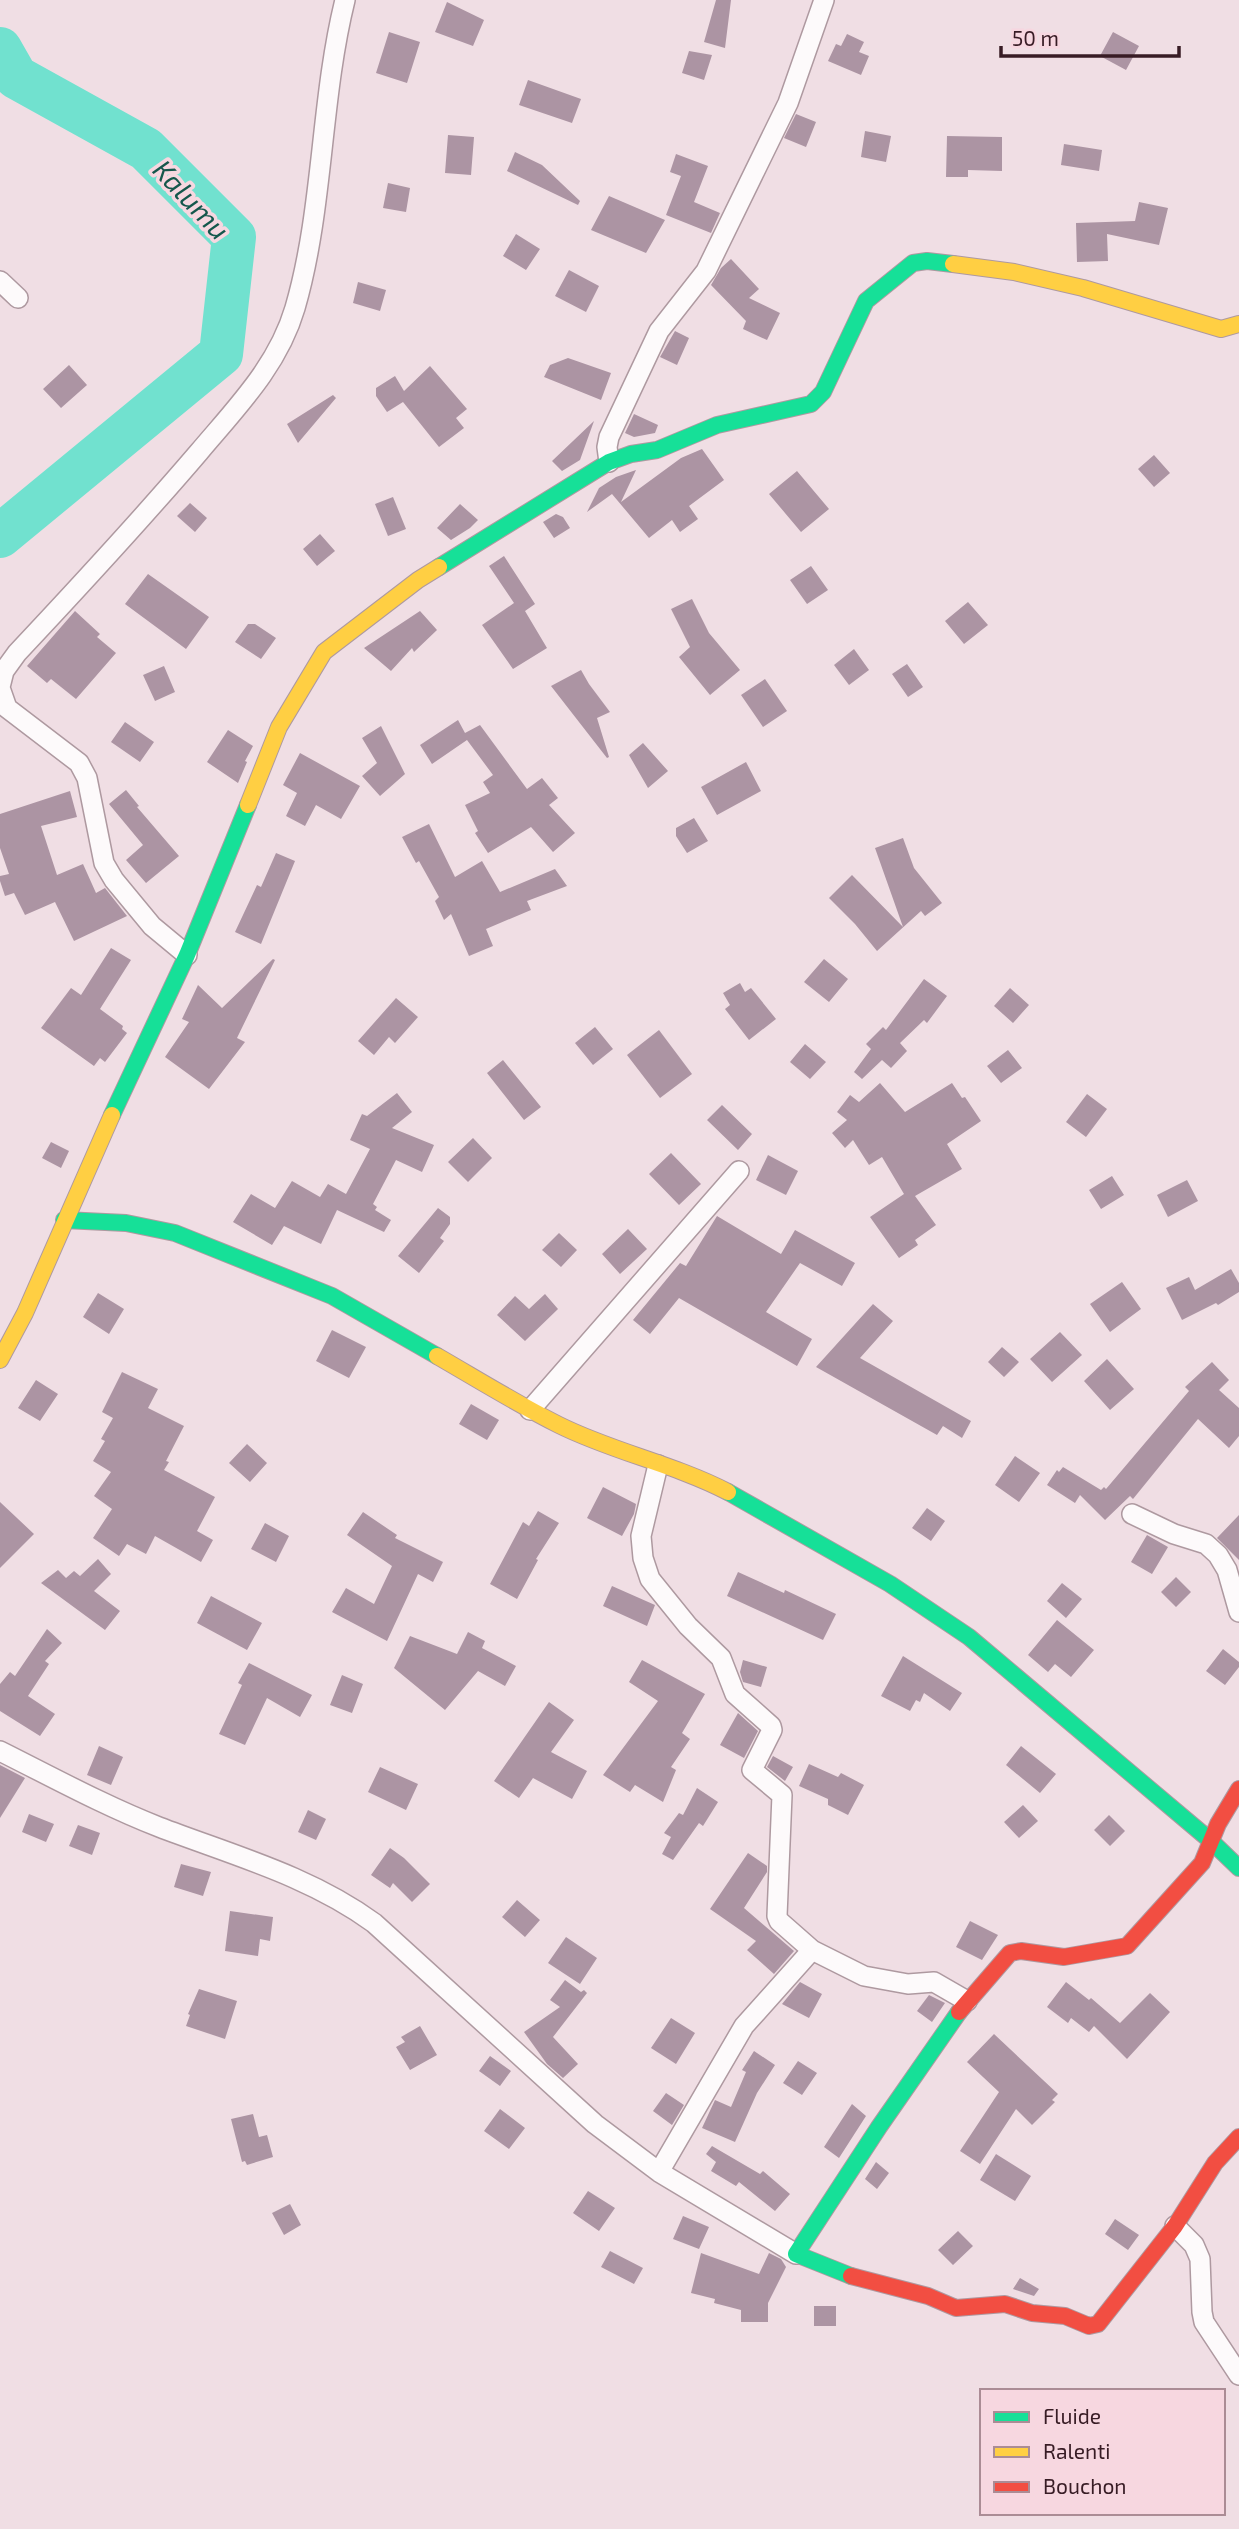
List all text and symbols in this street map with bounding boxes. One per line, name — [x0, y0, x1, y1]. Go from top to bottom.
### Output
scale bar — [1001, 14, 1180, 58]
text: 50 m — [1012, 25, 1059, 50]
water label: Kalumu — [147, 152, 237, 246]
legend — [980, 2389, 1225, 2515]
text: Fluide — [1043, 2403, 1101, 2428]
text: Ralenti — [1043, 2438, 1110, 2463]
text: Bouchon — [1043, 2473, 1127, 2498]

